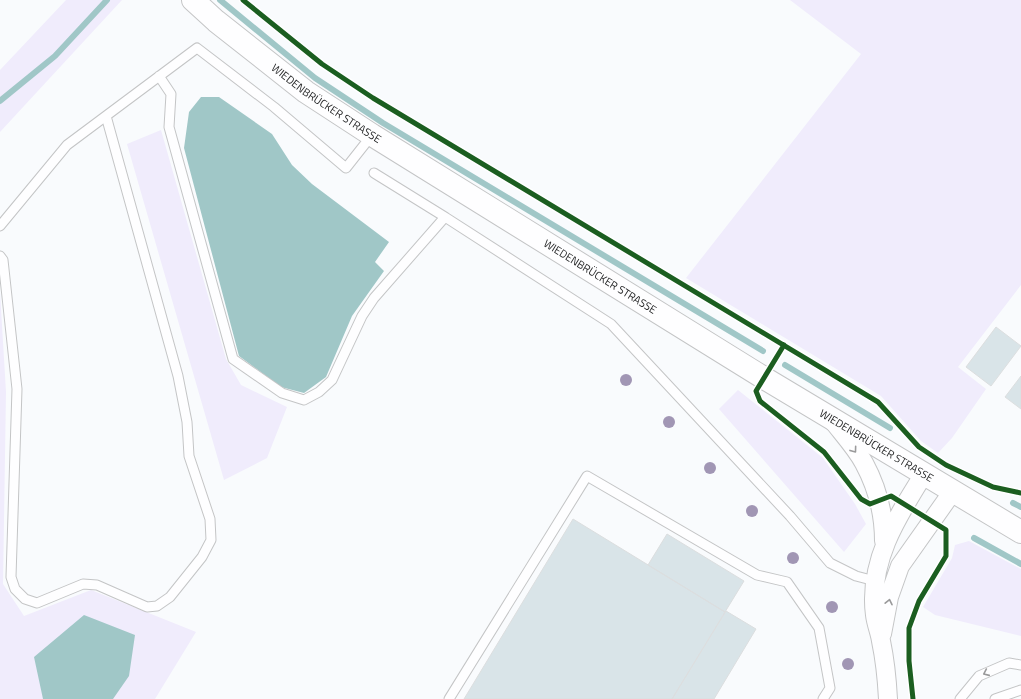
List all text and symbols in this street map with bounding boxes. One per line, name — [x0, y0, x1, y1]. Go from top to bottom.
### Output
street label: WIEDENBRÜCKER STRASSE — [268, 60, 384, 147]
street label: WIEDENBRÜCKER STRASSE — [541, 235, 660, 318]
street label: WIEDENBRÜCKER STRASSE — [817, 405, 937, 486]
one-way arrow — [849, 445, 856, 452]
one-way arrow — [884, 599, 892, 605]
one-way arrow — [982, 668, 990, 676]

